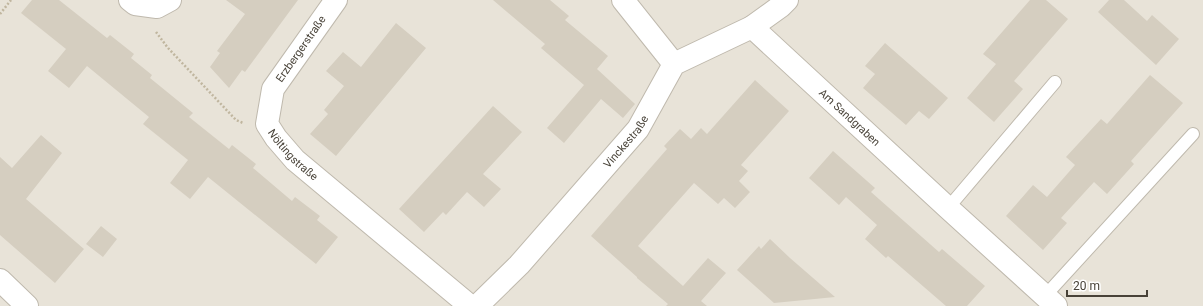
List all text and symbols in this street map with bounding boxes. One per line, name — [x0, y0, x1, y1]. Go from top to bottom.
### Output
street label: Erzbergerstraße — [273, 13, 329, 85]
street label: Am Sandgraben — [817, 86, 883, 149]
street label: Vinckestraße — [601, 113, 651, 170]
street label: Nöltingstraße — [265, 127, 321, 183]
scale bar — [1067, 272, 1147, 298]
text: 20 m — [1073, 279, 1100, 293]

